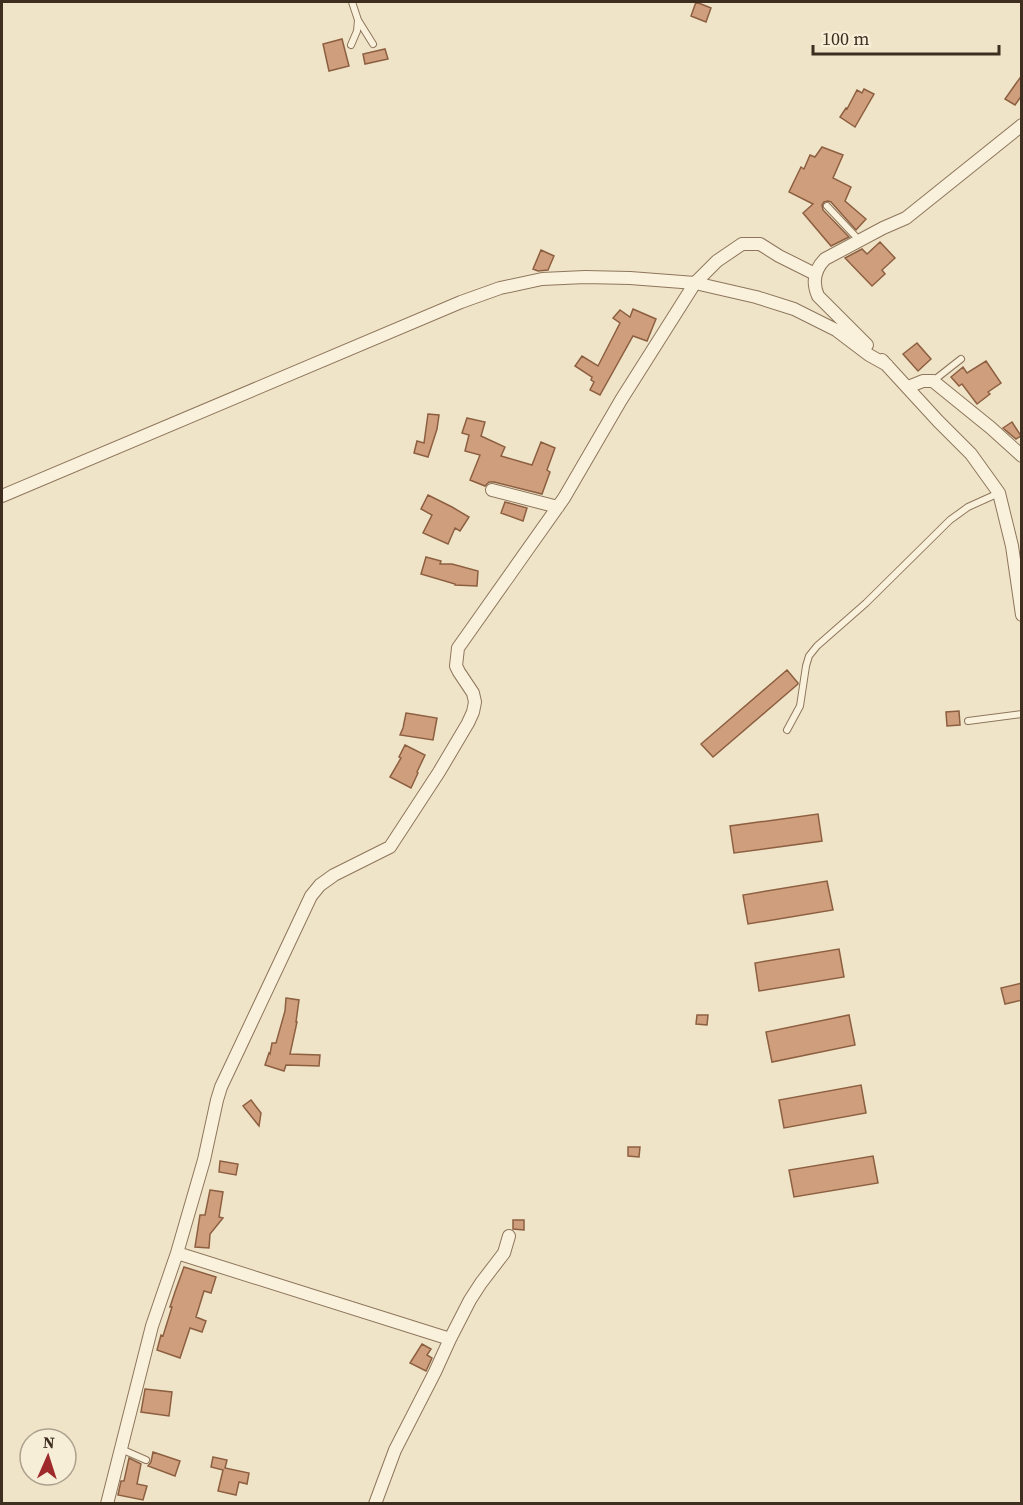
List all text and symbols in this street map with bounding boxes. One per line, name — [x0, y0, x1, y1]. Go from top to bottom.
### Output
scale bar — [813, 18, 999, 56]
text: 100 m — [822, 26, 869, 51]
north arrow — [18, 1427, 78, 1487]
text: N — [42, 1431, 56, 1453]

